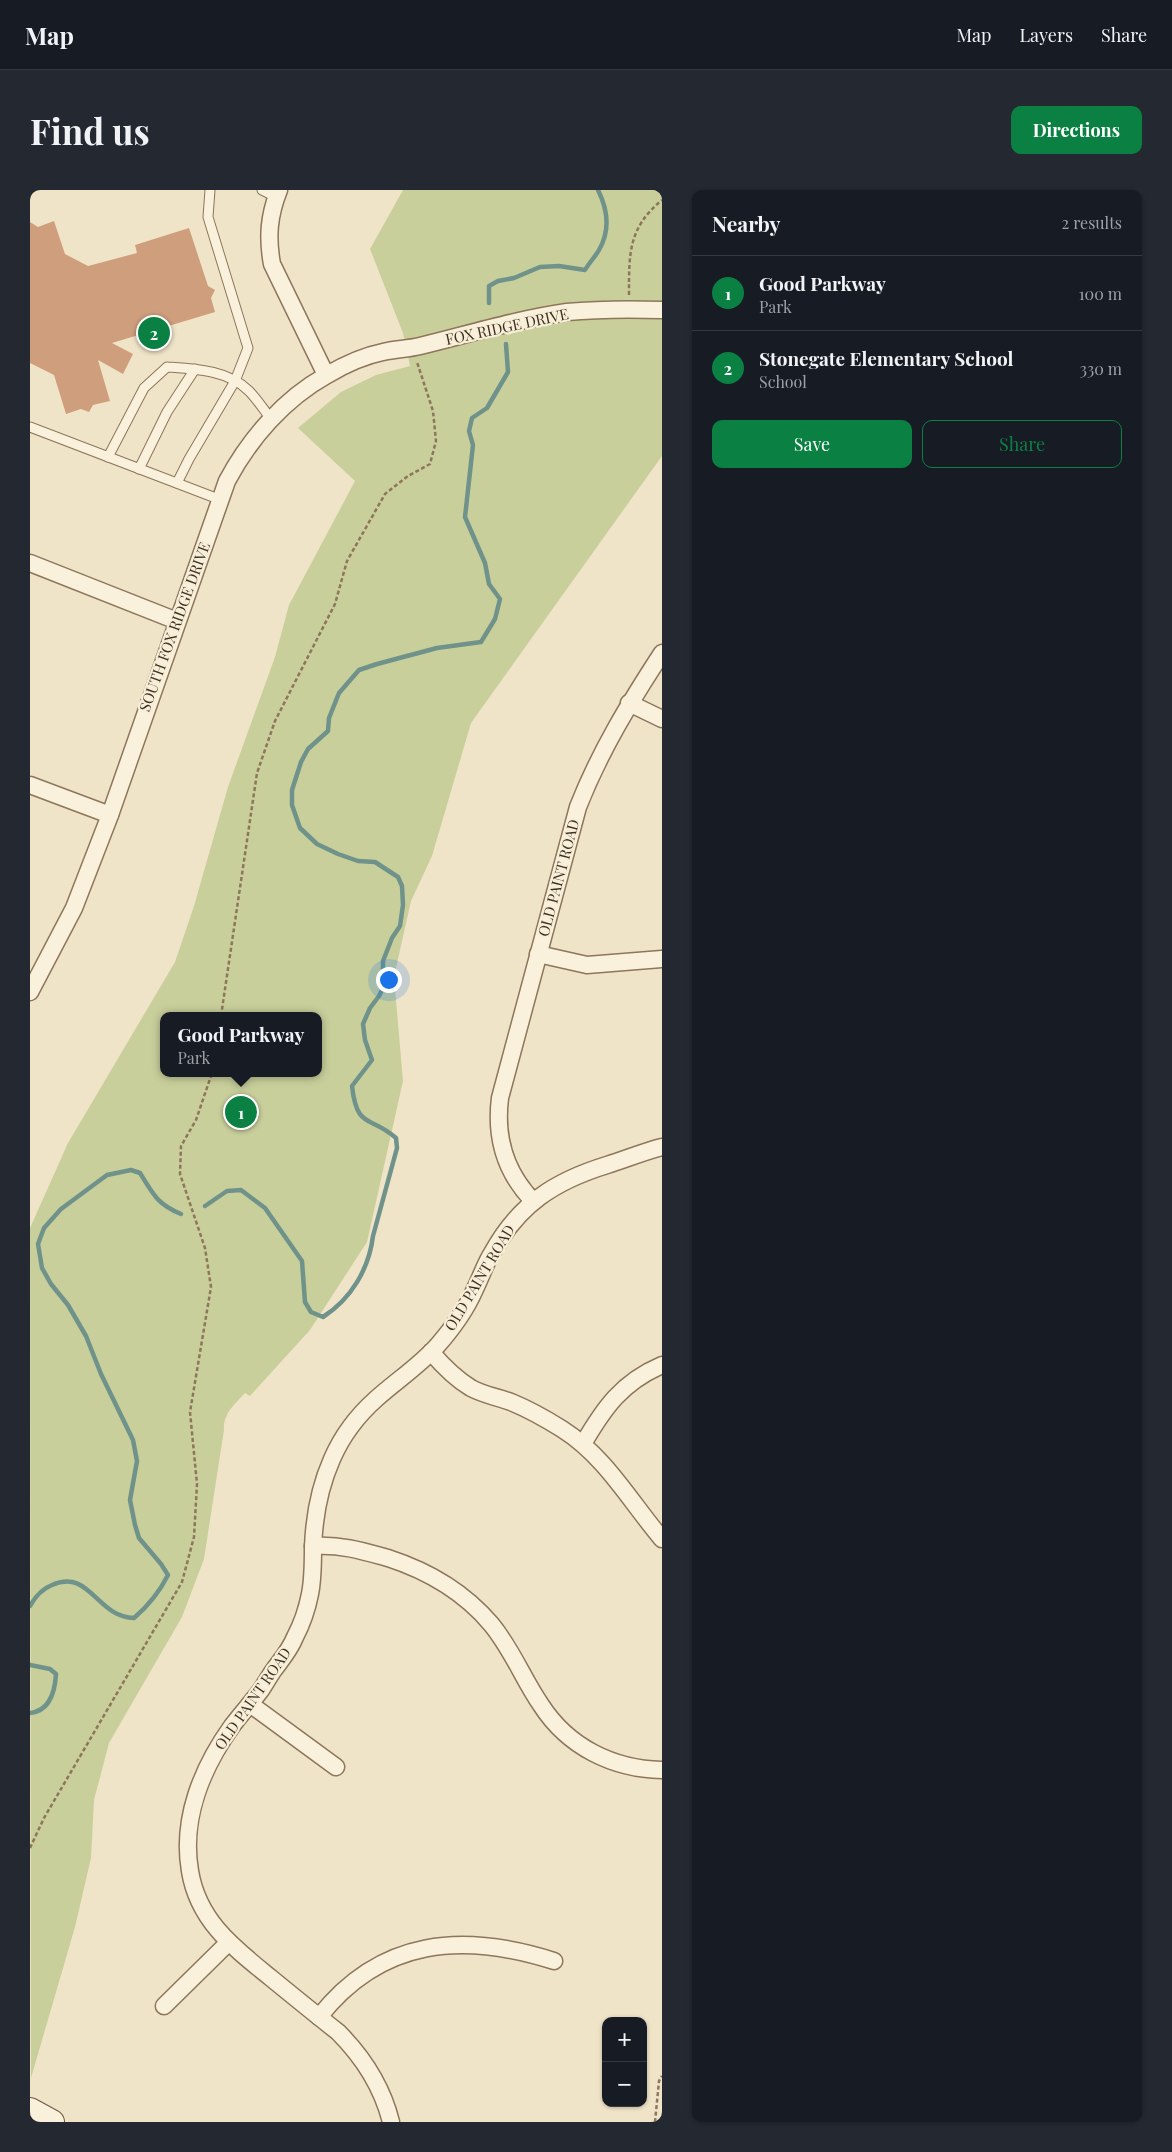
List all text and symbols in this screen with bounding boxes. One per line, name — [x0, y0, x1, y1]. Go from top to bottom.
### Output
text: Map — [25, 19, 74, 51]
text: Map — [956, 23, 991, 47]
text: Layers — [1019, 23, 1073, 47]
text: Share — [1101, 23, 1147, 47]
button: Directions — [1011, 106, 1142, 154]
text: Find us — [30, 107, 150, 154]
text: Nearby — [712, 209, 781, 237]
text: 2 results — [1062, 212, 1122, 233]
text: Good Parkway — [759, 270, 886, 296]
text: 1 — [725, 283, 731, 304]
text: 100 m — [1079, 283, 1122, 304]
text: Park — [759, 296, 792, 317]
street label: FOX RIDGE DRIVE — [443, 303, 570, 349]
pin: 2 — [138, 314, 170, 352]
text: Stonegate Elementary School — [759, 345, 1013, 371]
text: 2 — [724, 358, 732, 379]
text: 330 m — [1080, 358, 1122, 379]
text: School — [759, 371, 807, 392]
button: Save — [712, 420, 912, 468]
button: Share — [922, 420, 1122, 468]
street label: SOUTH FOX RIDGE DRIVE — [134, 539, 214, 714]
street label: OLD PAINT ROAD — [533, 817, 583, 939]
your location — [376, 967, 402, 993]
popup — [160, 1012, 322, 1077]
text: Good Parkway — [178, 1021, 304, 1047]
text: Park — [178, 1047, 210, 1068]
pin: 1 — [225, 1093, 257, 1131]
street label: OLD PAINT ROAD — [439, 1220, 519, 1334]
street label: OLD PAINT ROAD — [209, 1643, 295, 1754]
map controls — [602, 2017, 647, 2107]
button: + — [602, 2017, 647, 2062]
button: − — [602, 2062, 647, 2107]

